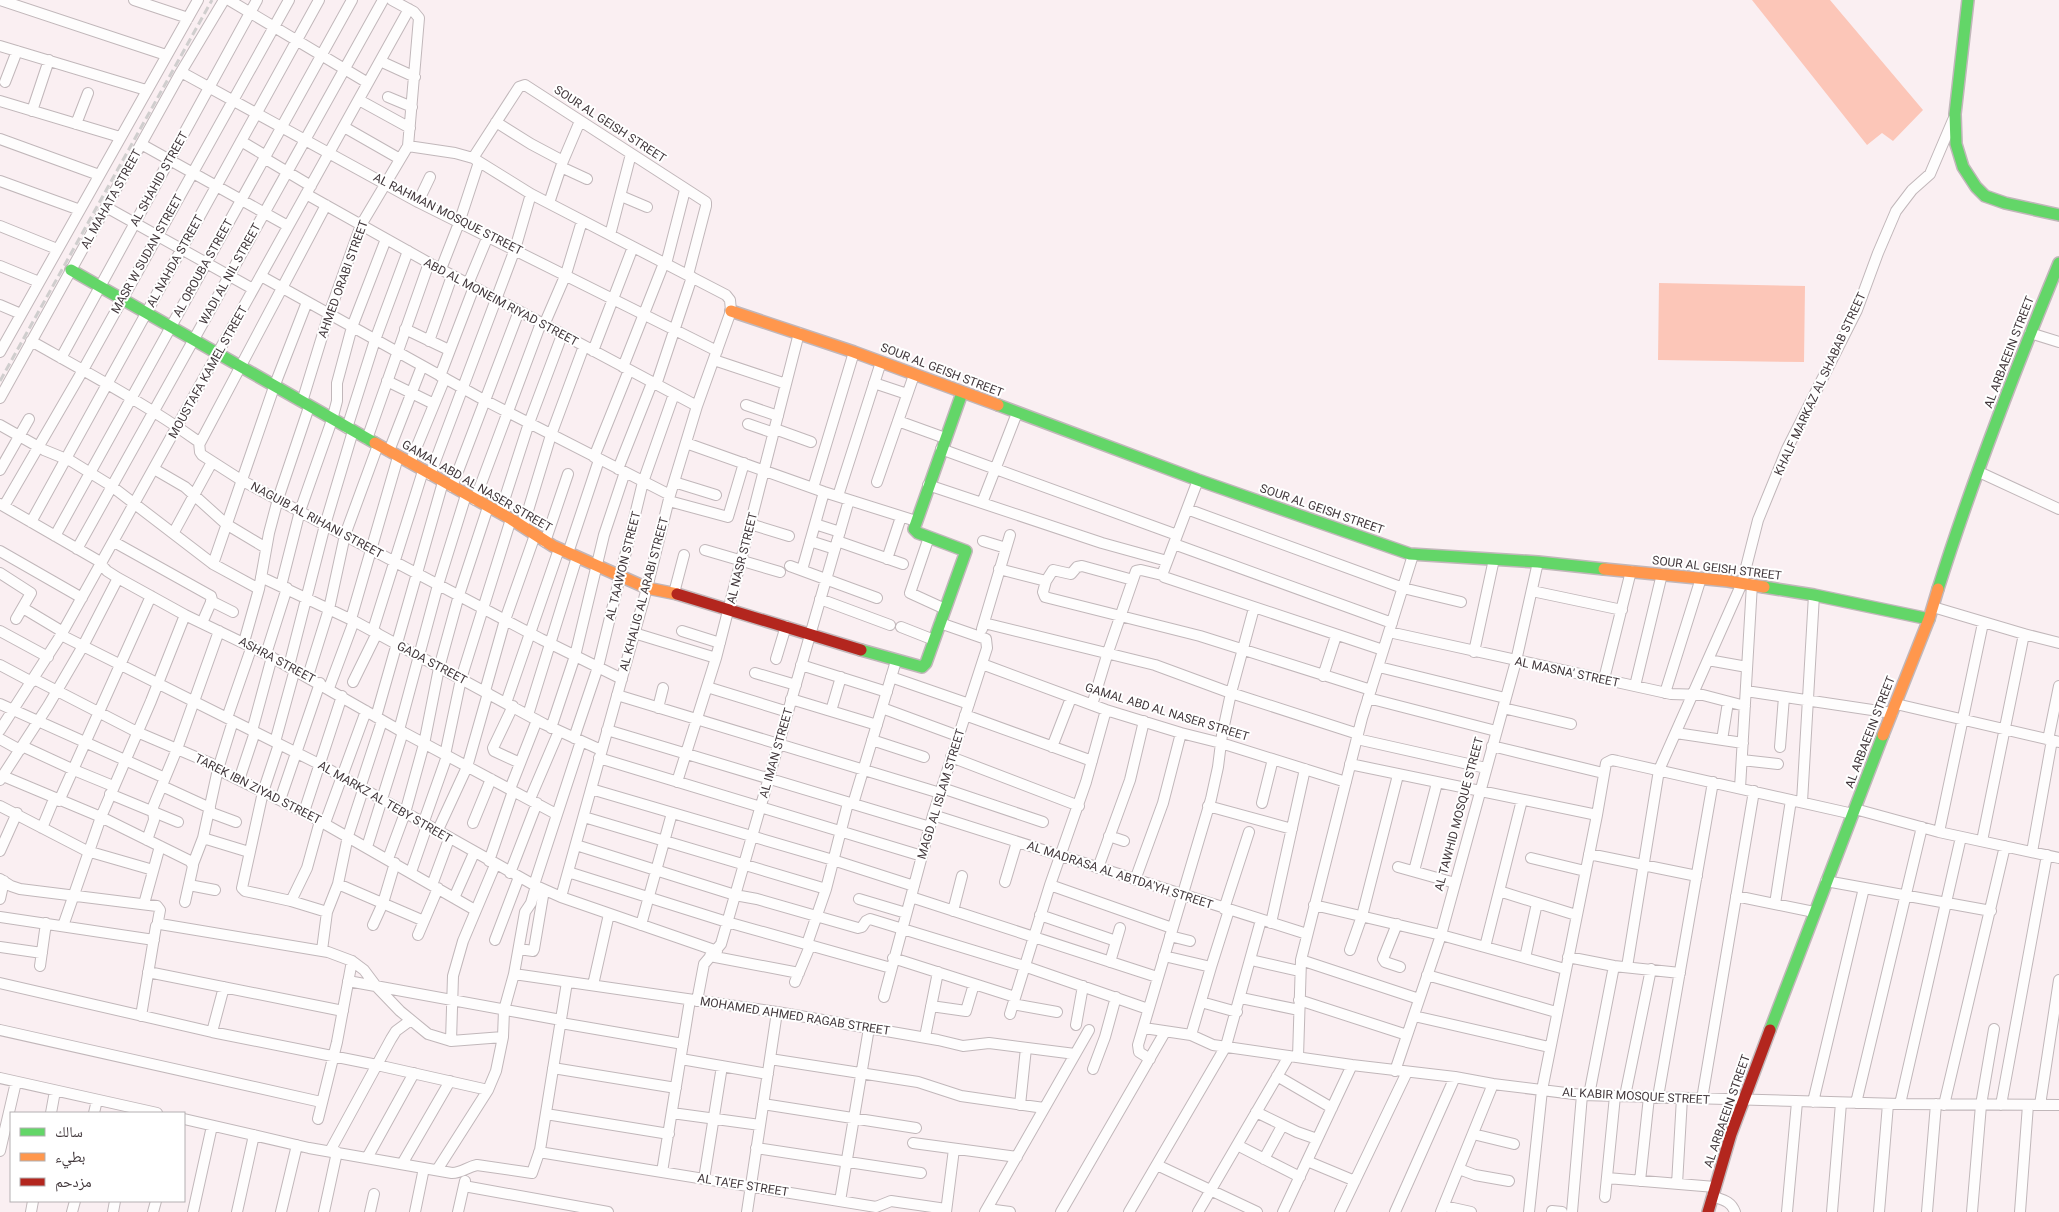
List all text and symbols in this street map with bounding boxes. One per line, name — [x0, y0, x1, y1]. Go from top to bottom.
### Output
street label: SOUR AL GEISH STREET — [552, 83, 668, 165]
street label: AL SHAHID STREET — [127, 129, 191, 229]
street label: AL MAHATA STREET — [78, 147, 144, 251]
street label: AL RAHMAN MOSQUE STREET — [371, 170, 525, 258]
street label: MASR W SUDAN STREET — [108, 192, 186, 316]
street label: AL NAHDA STREET — [144, 212, 206, 310]
street label: AL OROUBA STREET — [170, 217, 236, 319]
street label: AHMED ORABI STREET — [315, 218, 371, 340]
street label: WADI AL NIL STREET — [196, 221, 264, 327]
street label: ABD AL MONEIM RIYAD STREET — [421, 255, 581, 349]
street label: KHALF MARKAZ AL SHABAB STREET — [1771, 290, 1869, 478]
street label: AL ARBAEEIN STREET — [1981, 294, 2037, 410]
street label: MOUSTAFA KAMEL STREET — [166, 303, 250, 441]
street label: SOUR AL GEISH STREET — [879, 340, 1005, 400]
street label: GAMAL ABD AL NASER STREET — [400, 437, 554, 535]
street label: NAGUIB AL RIHANI STREET — [248, 479, 386, 561]
street label: SOUR AL GEISH STREET — [1258, 481, 1386, 537]
street label: AL TAAWON STREET — [603, 510, 643, 622]
street label: AL NASR STREET — [724, 511, 760, 605]
street label: AL KHALIG AL ARABI STREET — [617, 515, 671, 673]
street label: SOUR AL GEISH STREET — [1651, 553, 1783, 583]
street label: ASHRA STREET — [236, 634, 318, 686]
street label: GADA STREET — [395, 639, 469, 687]
street label: AL MASNA' STREET — [1514, 654, 1620, 690]
street label: AL ARBAEEIN STREET — [1842, 674, 1898, 790]
street label: GAMAL ABD AL NASER STREET — [1083, 680, 1251, 744]
street label: AL IMAN STREET — [756, 706, 796, 800]
street label: MAGD AL ISLAM STREET — [914, 727, 968, 861]
street label: AL TAWHID MOSQUE STREET — [1432, 736, 1486, 892]
street label: TAREK IBN ZIYAD STREET — [193, 751, 323, 827]
street label: AL MARKZ AL TEBY STREET — [316, 758, 454, 846]
street label: AL MADRASA AL ABTDA'YH STREET — [1025, 838, 1215, 912]
street label: MOHAMED AHMED RAGAB STREET — [699, 994, 891, 1038]
street label: AL ARBAEEIN STREET — [1701, 1053, 1753, 1169]
street label: AL KABIR MOSQUE STREET — [1562, 1085, 1710, 1107]
legend — [10, 1112, 185, 1202]
text: سالك — [55, 1123, 83, 1141]
text: بطيء — [55, 1148, 85, 1169]
street label: AL TA'EF STREET — [696, 1171, 790, 1199]
text: مزدحم — [55, 1173, 92, 1192]

